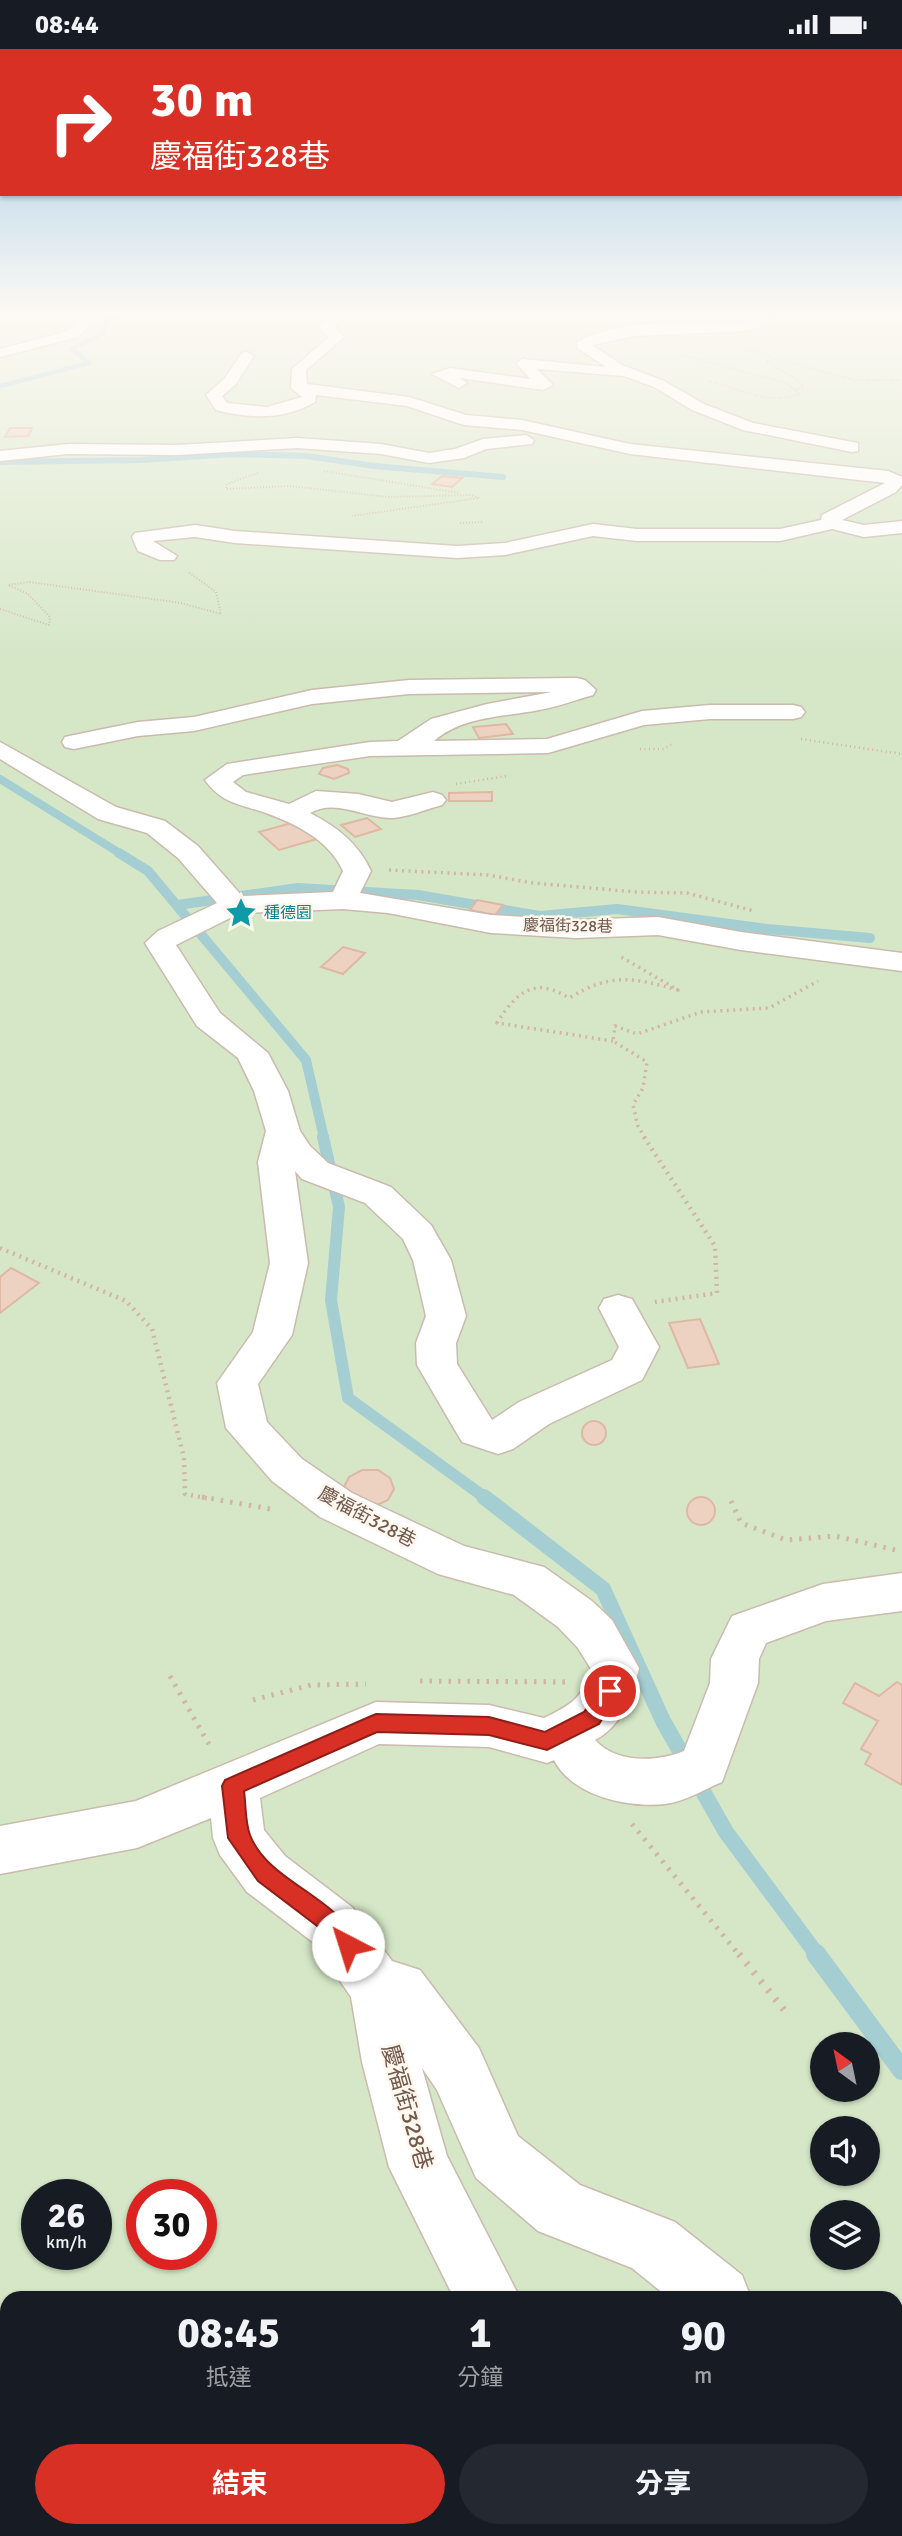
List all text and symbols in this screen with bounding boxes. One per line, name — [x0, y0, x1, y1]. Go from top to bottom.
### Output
text: 08:44 — [35, 9, 99, 41]
text: 30 m — [150, 70, 253, 130]
icon: right — [35, 77, 126, 168]
text: 慶福街328巷 — [150, 137, 330, 176]
place icon: 種德園 — [224, 896, 258, 930]
place label: 種德園 — [264, 903, 312, 923]
street label: 慶福街328巷 — [523, 915, 613, 937]
street label: 慶福街328巷 — [314, 1481, 420, 1553]
pin — [580, 1661, 640, 1721]
icon: arrive — [591, 1672, 629, 1710]
position arrow — [311, 1908, 385, 1982]
north arrow — [810, 2032, 880, 2102]
map controls — [810, 2032, 880, 2270]
street label: 慶福街328巷 — [375, 2041, 439, 2173]
button: sound — [810, 2116, 880, 2186]
speed limit sign: 30 — [126, 2179, 217, 2270]
text: 26 — [48, 2194, 85, 2237]
button: layers — [810, 2200, 880, 2270]
text: km/h — [46, 2231, 87, 2253]
text: 08:45 — [177, 2308, 280, 2359]
text: 1 — [469, 2308, 492, 2359]
text: 90 — [680, 2311, 726, 2362]
text: m — [694, 2361, 712, 2390]
text: 抵達 — [206, 2363, 252, 2392]
text: 分鐘 — [457, 2363, 503, 2392]
button: 結束 — [35, 2444, 445, 2524]
button: 分享 — [459, 2444, 868, 2524]

